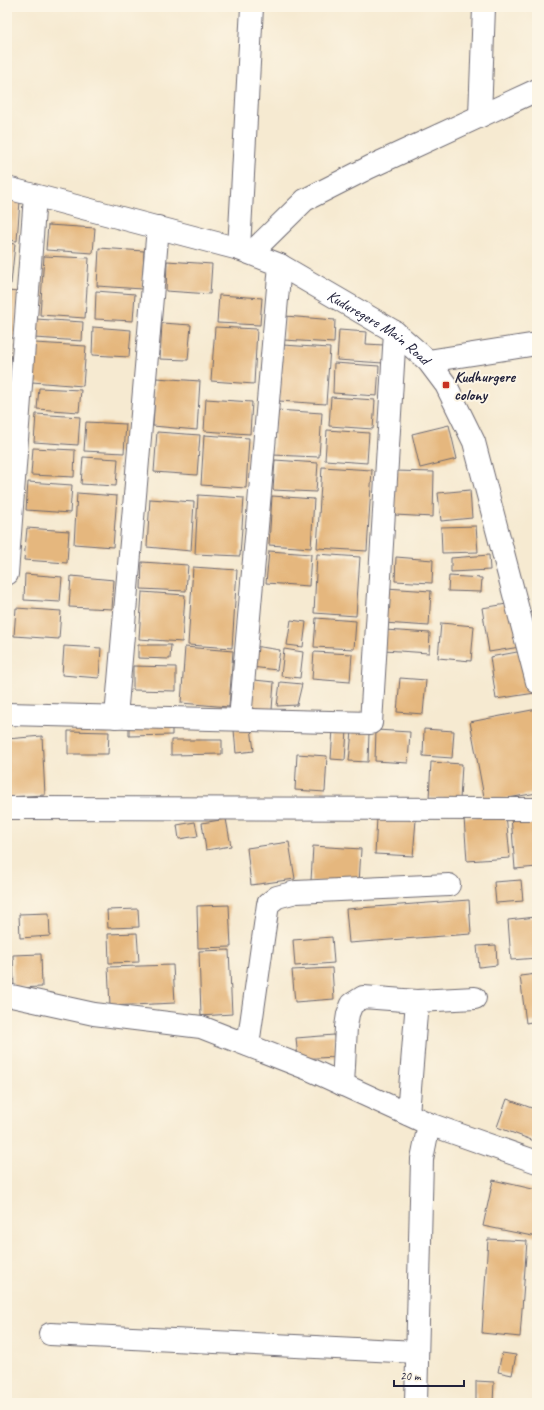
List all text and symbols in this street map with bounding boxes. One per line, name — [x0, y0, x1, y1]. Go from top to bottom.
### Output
street label: Kuduregere Main Road — [324, 286, 436, 371]
place label: Kudhurgere colony — [454, 367, 517, 405]
marker: Kudhurgere colony — [441, 380, 451, 390]
scale bar — [394, 1362, 464, 1388]
text: 20 m — [400, 1368, 422, 1384]

